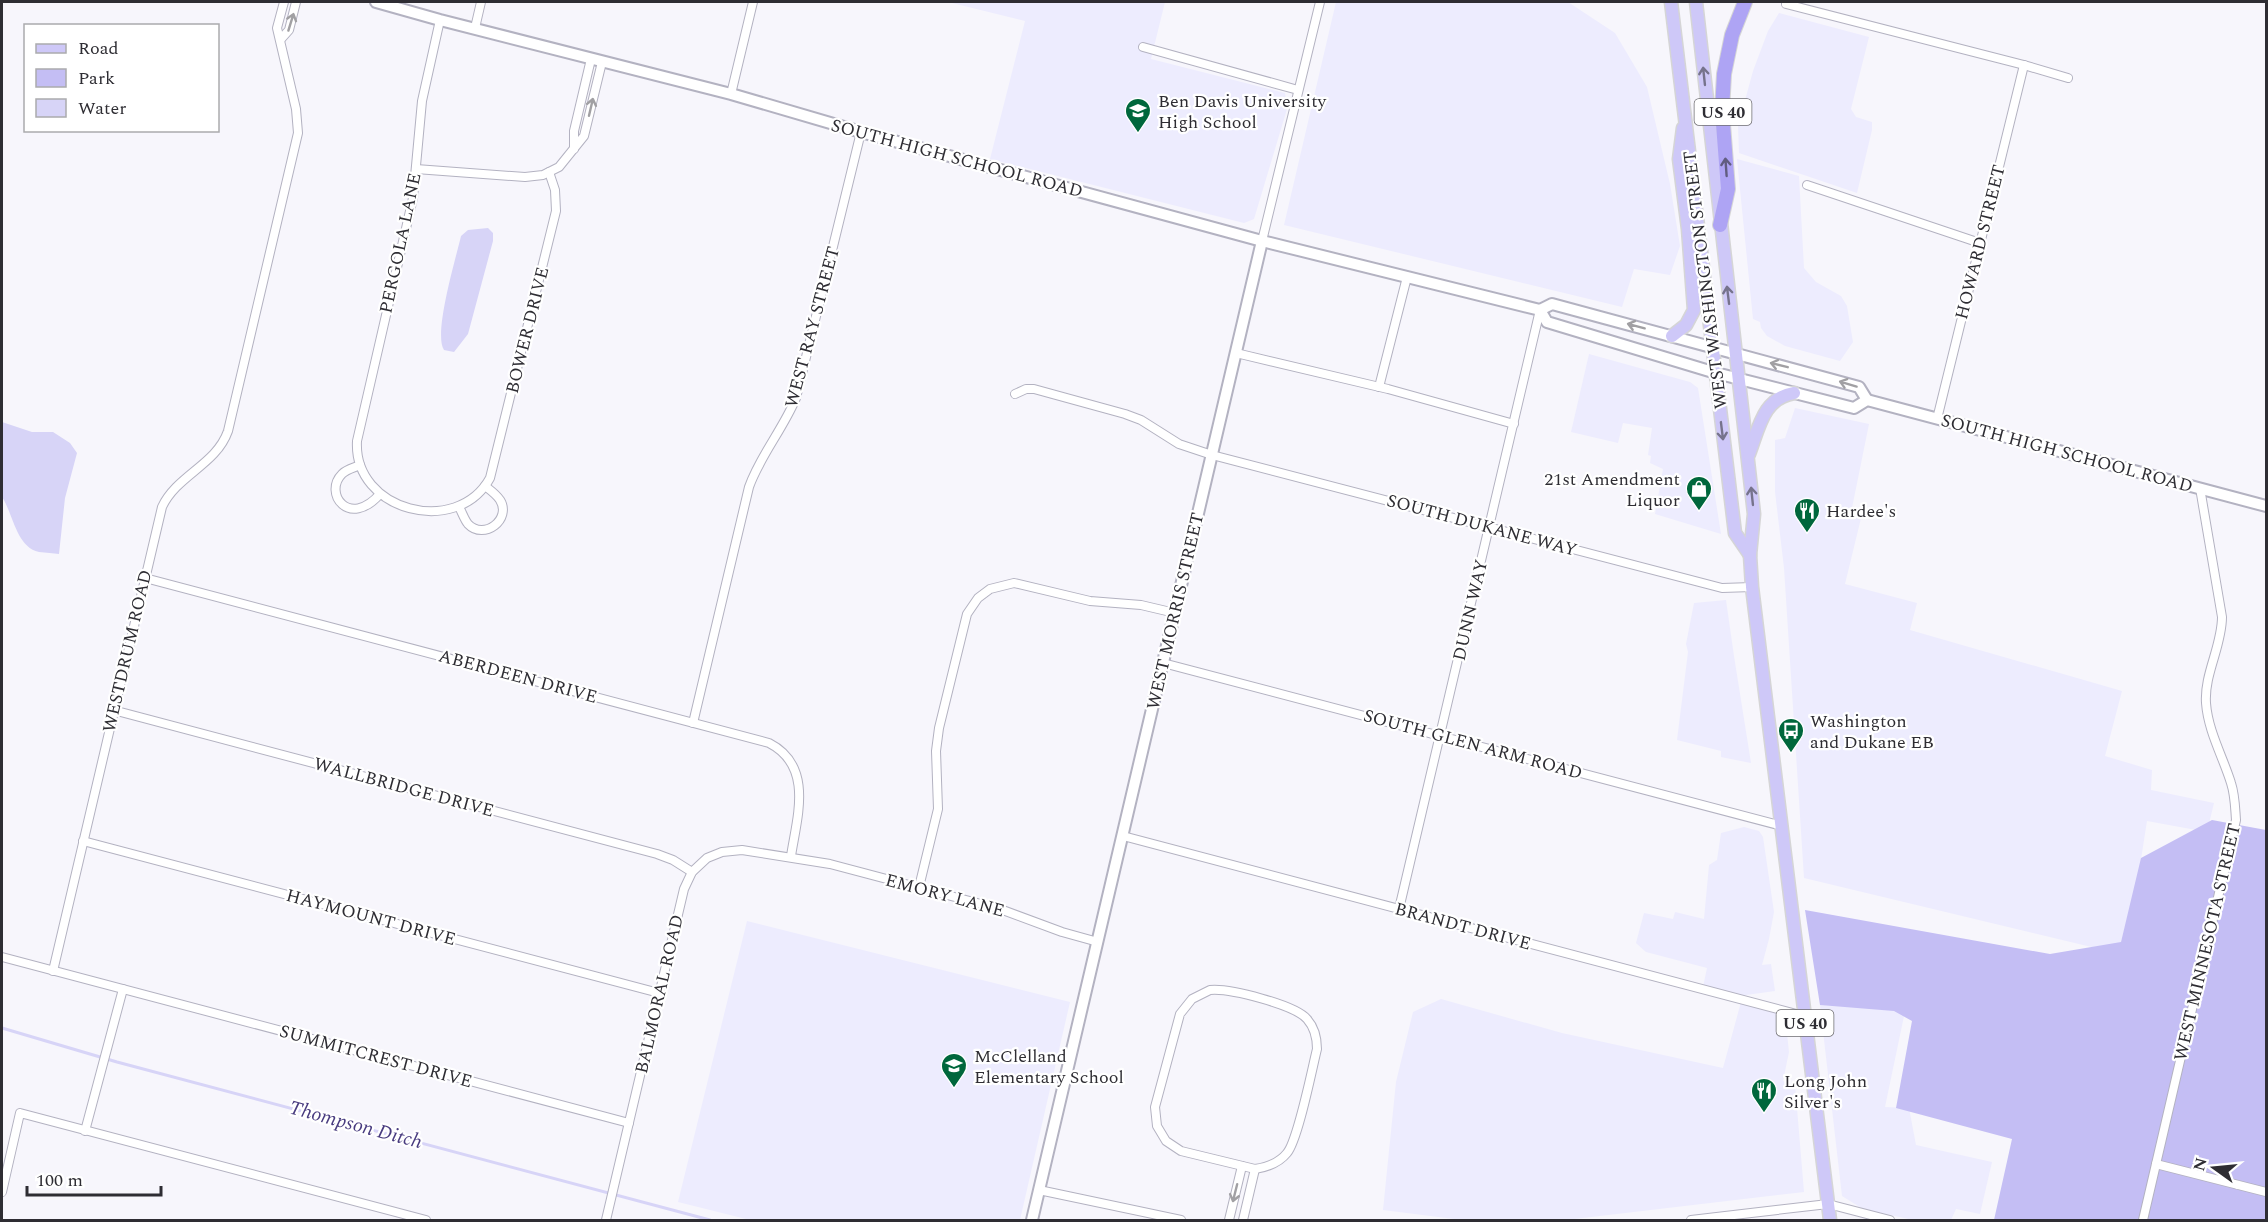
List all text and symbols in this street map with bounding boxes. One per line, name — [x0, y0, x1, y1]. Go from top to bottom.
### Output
one-way arrow — [286, 13, 297, 32]
legend — [24, 24, 219, 132]
text: Road — [78, 35, 119, 62]
text: Park — [78, 65, 115, 92]
one-way arrow — [1698, 66, 1709, 86]
place label: Ben Davis University High School — [1158, 88, 1328, 136]
text: Water — [78, 95, 126, 122]
school or university icon: Ben Davis University High School — [1123, 96, 1153, 134]
one-way arrow — [585, 98, 597, 117]
road number: US 40 — [1694, 99, 1752, 125]
street label: SOUTH HIGH SCHOOL ROAD — [828, 112, 1086, 205]
street label: WEST WASHINGTON STREET — [1676, 149, 1735, 411]
one-way arrow — [1720, 158, 1731, 178]
street label: HOWARD STREET — [1948, 162, 2013, 322]
street label: PERGOLA LANE — [372, 170, 429, 316]
street label: WEST RAY STREET — [778, 243, 847, 411]
street label: BOWER DRIVE — [499, 264, 556, 396]
one-way arrow — [1723, 286, 1734, 305]
one-way arrow — [1627, 320, 1646, 331]
one-way arrow — [1769, 358, 1788, 370]
one-way arrow — [1839, 378, 1858, 389]
street label: SOUTH HIGH SCHOOL ROAD — [1938, 407, 2196, 500]
one-way arrow — [1717, 420, 1728, 440]
place label: 21st Amendment Liquor — [1544, 466, 1680, 514]
shop icon: 21st Amendment Liquor — [1684, 474, 1714, 512]
street label: SOUTH DUKANE WAY — [1384, 487, 1580, 564]
one-way arrow — [1746, 487, 1757, 507]
restaurant icon: Hardee's — [1792, 496, 1822, 534]
place label: Hardee's — [1826, 498, 1896, 525]
street label: WEST MORRIS STREET — [1140, 510, 1211, 712]
street label: DUNN WAY — [1446, 557, 1495, 663]
street label: WESTDRUM ROAD — [96, 567, 159, 735]
street label: ABERDEEN DRIVE — [436, 642, 600, 711]
street label: SOUTH GLEN ARM ROAD — [1360, 702, 1585, 787]
place label: Washington and Dukane EB — [1810, 708, 1934, 756]
bus stop icon: Washington and Dukane EB — [1776, 716, 1806, 754]
street label: WALLBRIDGE DRIVE — [311, 750, 497, 825]
street label: WEST MINNESOTA STREET — [2167, 821, 2248, 1063]
street label: EMORY LANE — [882, 867, 1008, 924]
street label: HAYMOUNT DRIVE — [283, 882, 459, 953]
street label: BRANDT DRIVE — [1392, 895, 1534, 958]
street label: BALMORAL ROAD — [628, 912, 691, 1076]
road number: US 40 — [1776, 1010, 1834, 1036]
street label: SUMMITCREST DRIVE — [276, 1018, 475, 1095]
place label: McClelland Elementary School — [974, 1043, 1124, 1091]
school or university icon: McClelland Elementary School — [939, 1051, 969, 1089]
place label: Long John Silver's — [1784, 1068, 1867, 1116]
restaurant icon: Long John Silver's — [1749, 1076, 1779, 1114]
water label: Thompson Ditch — [286, 1093, 426, 1157]
north arrow — [2184, 1138, 2244, 1198]
text: N — [2187, 1155, 2214, 1174]
scale bar — [27, 1159, 160, 1197]
text: 100 m — [36, 1167, 83, 1194]
one-way arrow — [1229, 1184, 1241, 1203]

